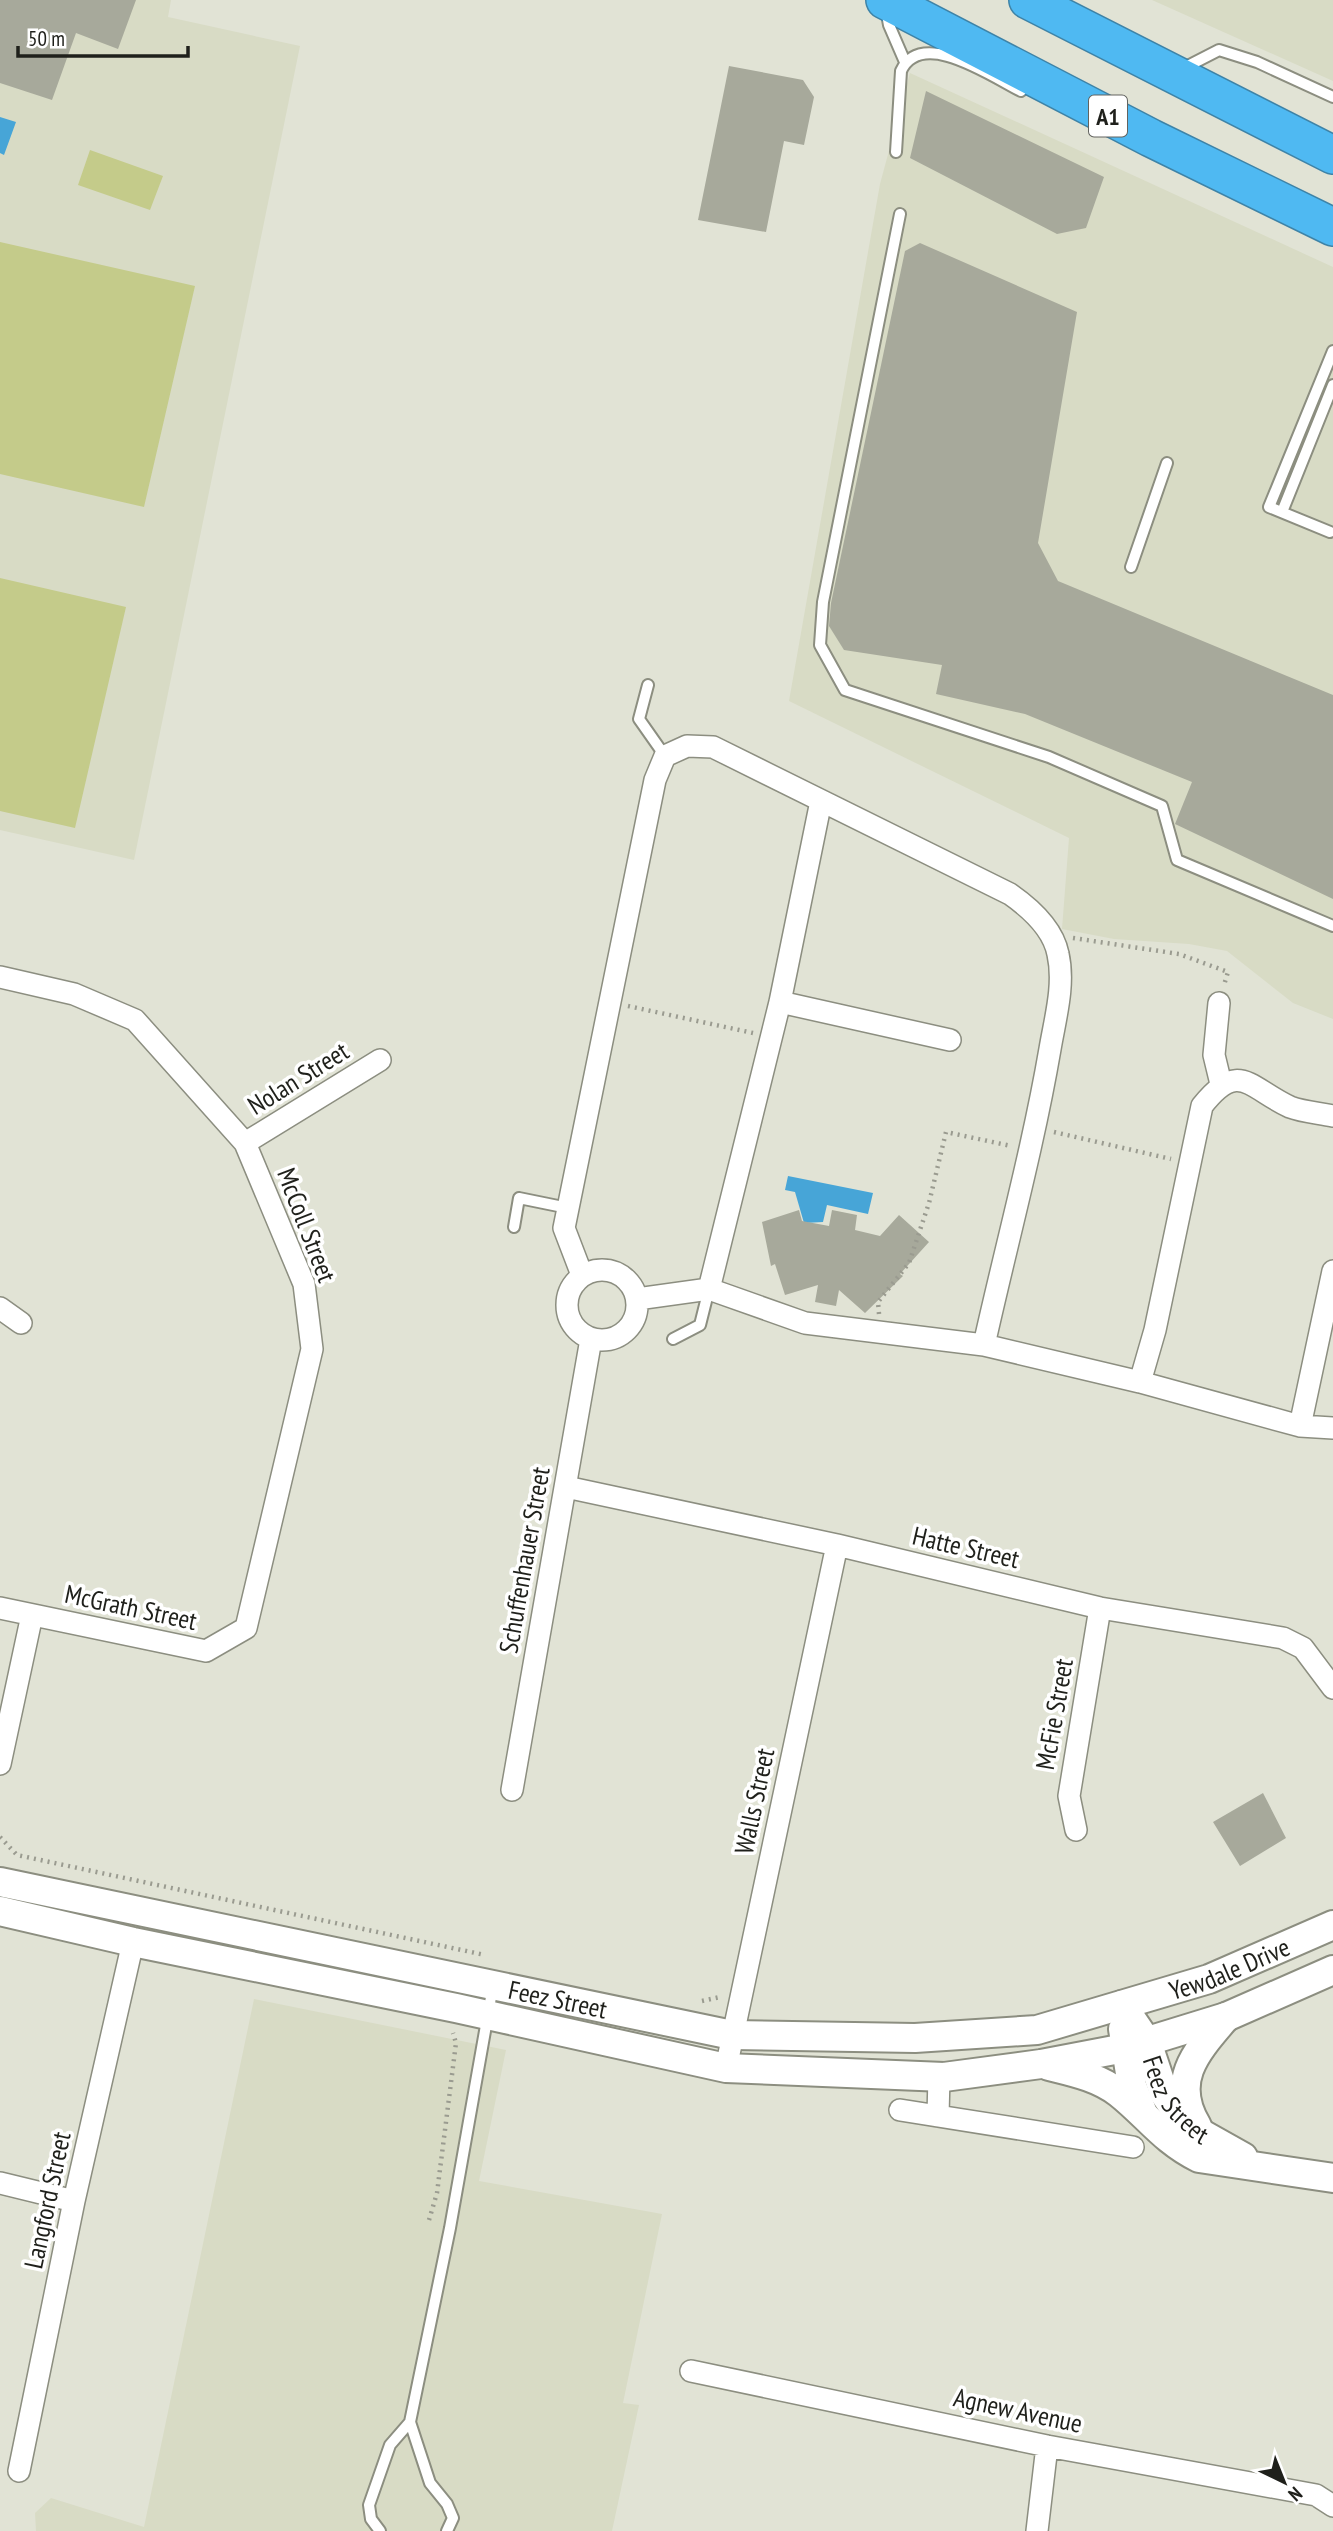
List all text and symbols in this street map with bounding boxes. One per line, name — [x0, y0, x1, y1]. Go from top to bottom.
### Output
scale bar — [18, 14, 187, 58]
text: 50 m — [28, 25, 65, 52]
road number: A1 — [1089, 96, 1127, 136]
street label: Nolan Street — [242, 1034, 354, 1122]
street label: McColl Street — [270, 1163, 344, 1287]
street label: Schuffenhauer Street — [491, 1464, 557, 1656]
street label: Hatte Street — [909, 1519, 1023, 1575]
street label: McGrath Street — [62, 1577, 200, 1637]
street label: McFie Street — [1028, 1656, 1080, 1772]
street label: Walls Street — [727, 1745, 781, 1857]
street label: Yewdale Drive — [1165, 1930, 1294, 2006]
street label: Feez Street — [506, 1972, 610, 2025]
street label: Feez Street — [1136, 2051, 1215, 2151]
street label: Langford Street — [16, 2129, 78, 2271]
street label: Agnew Avenue — [951, 2380, 1085, 2440]
north arrow — [1249, 2447, 1319, 2517]
text: N — [1284, 2482, 1308, 2507]

